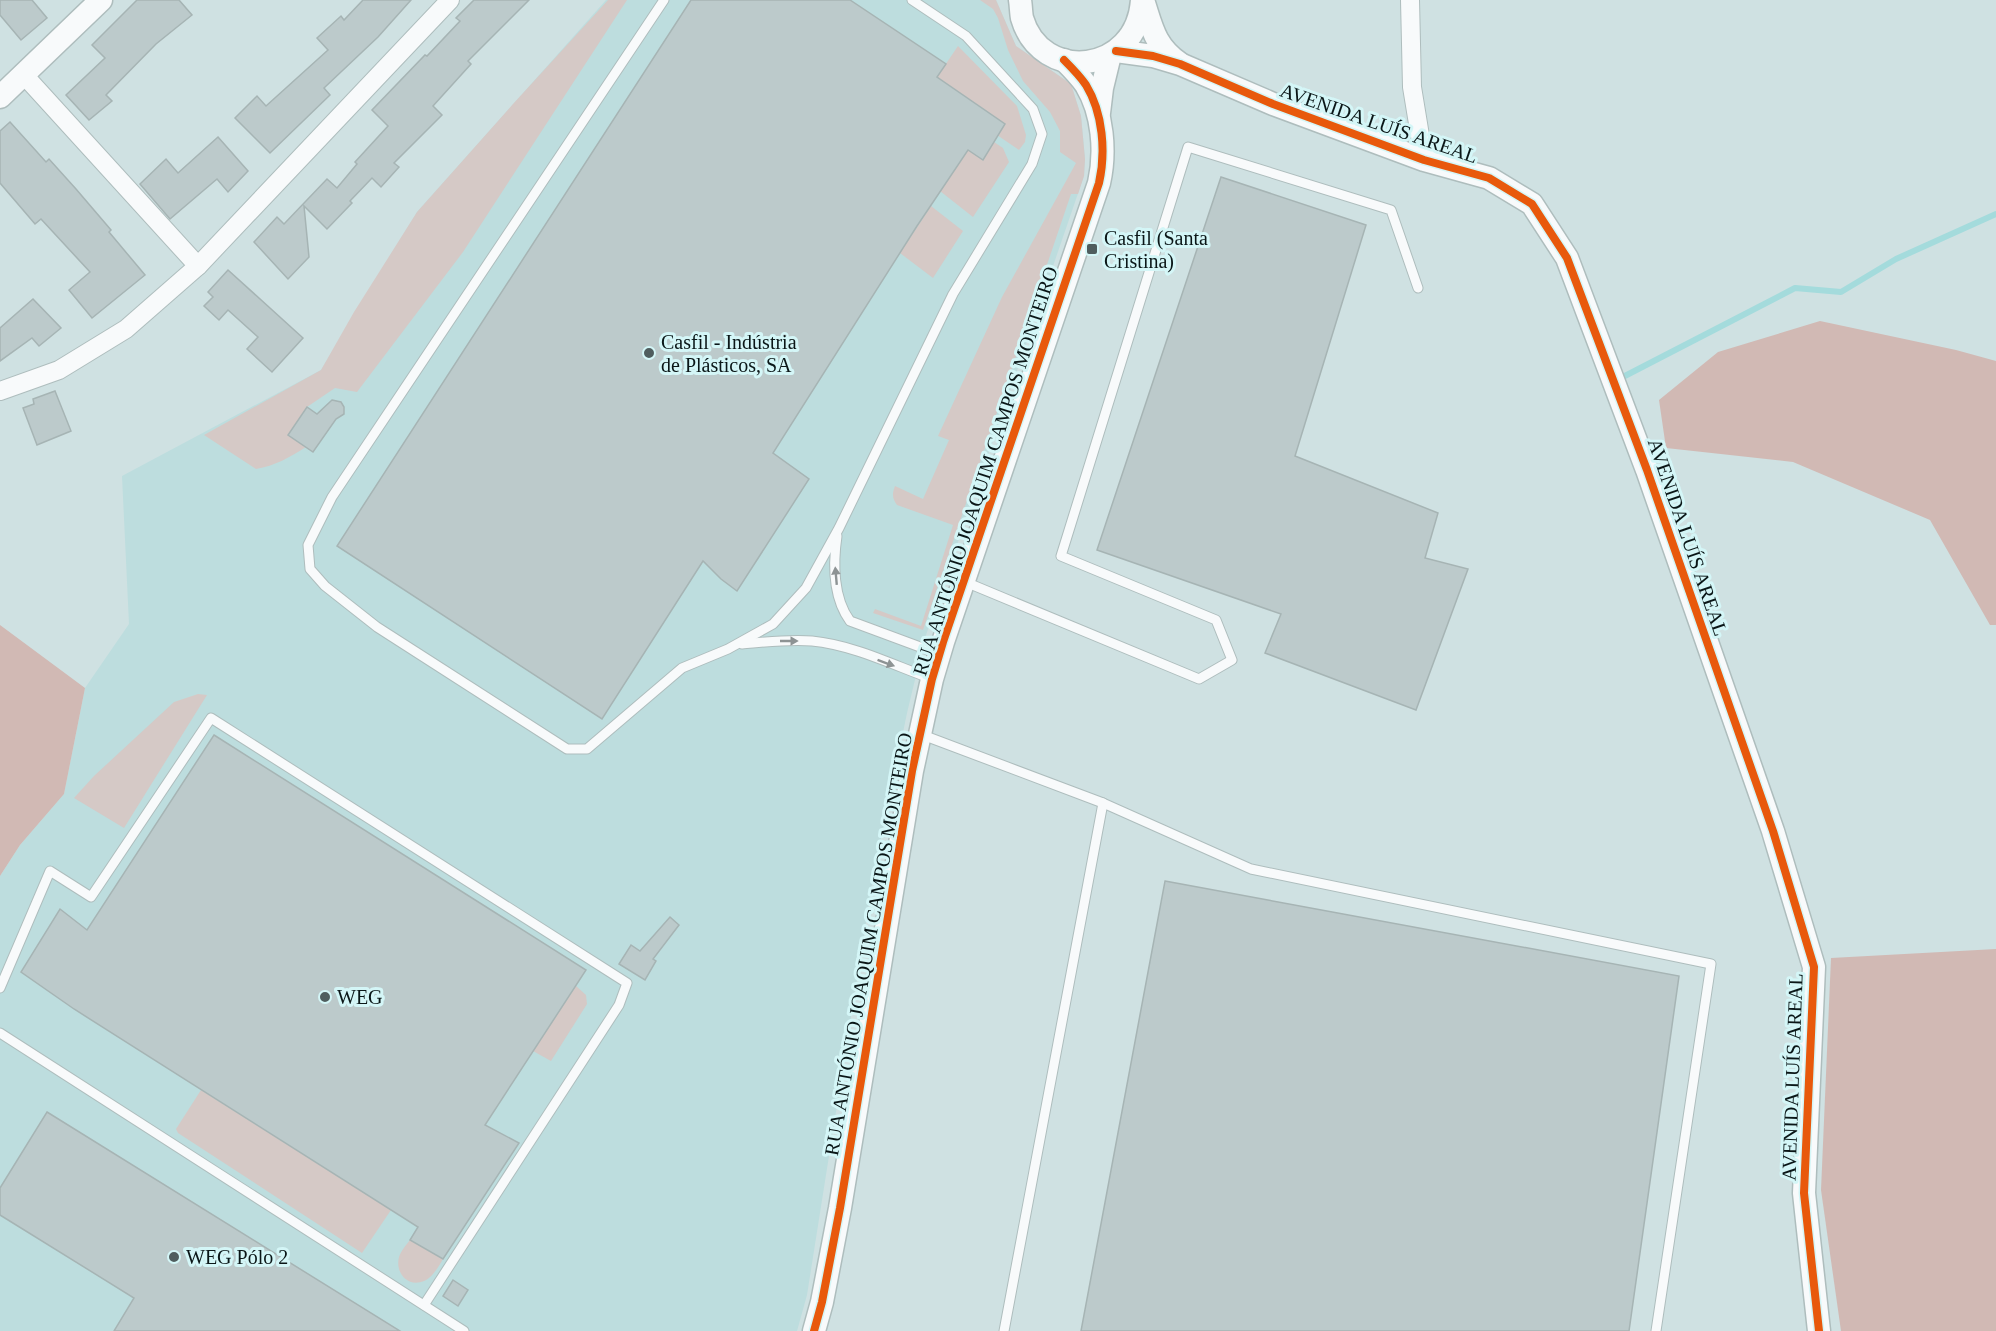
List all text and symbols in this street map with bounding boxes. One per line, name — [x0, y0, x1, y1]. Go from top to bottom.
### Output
street label: AVENIDA LUÍS AREAL — [1277, 79, 1481, 167]
place label: Casfil (Santa Cristina) — [1104, 227, 1208, 273]
marker: Casfil (Santa Cristina) — [1085, 242, 1099, 256]
street label: RUA ANTÓNIO JOAQUIM CAMPOS MONTEIRO — [907, 263, 1062, 678]
place label: Casfil - Indústria de Plásticos, SA — [661, 331, 797, 376]
marker: Casfil - Indústria de Plásticos, SA — [642, 346, 656, 360]
street label: AVENIDA LUÍS AREAL — [1644, 435, 1732, 639]
one-way arrow — [831, 567, 841, 586]
one-way arrow — [779, 636, 798, 646]
one-way arrow — [878, 658, 896, 668]
street label: RUA ANTÓNIO JOAQUIM CAMPOS MONTEIRO — [819, 731, 916, 1157]
street label: AVENIDA LUÍS AREAL — [1777, 973, 1807, 1181]
place label: WEG — [337, 986, 383, 1008]
marker: WEG — [318, 990, 332, 1004]
place label: WEG Pólo 2 — [186, 1246, 288, 1268]
marker: WEG Pólo 2 — [167, 1250, 181, 1264]

